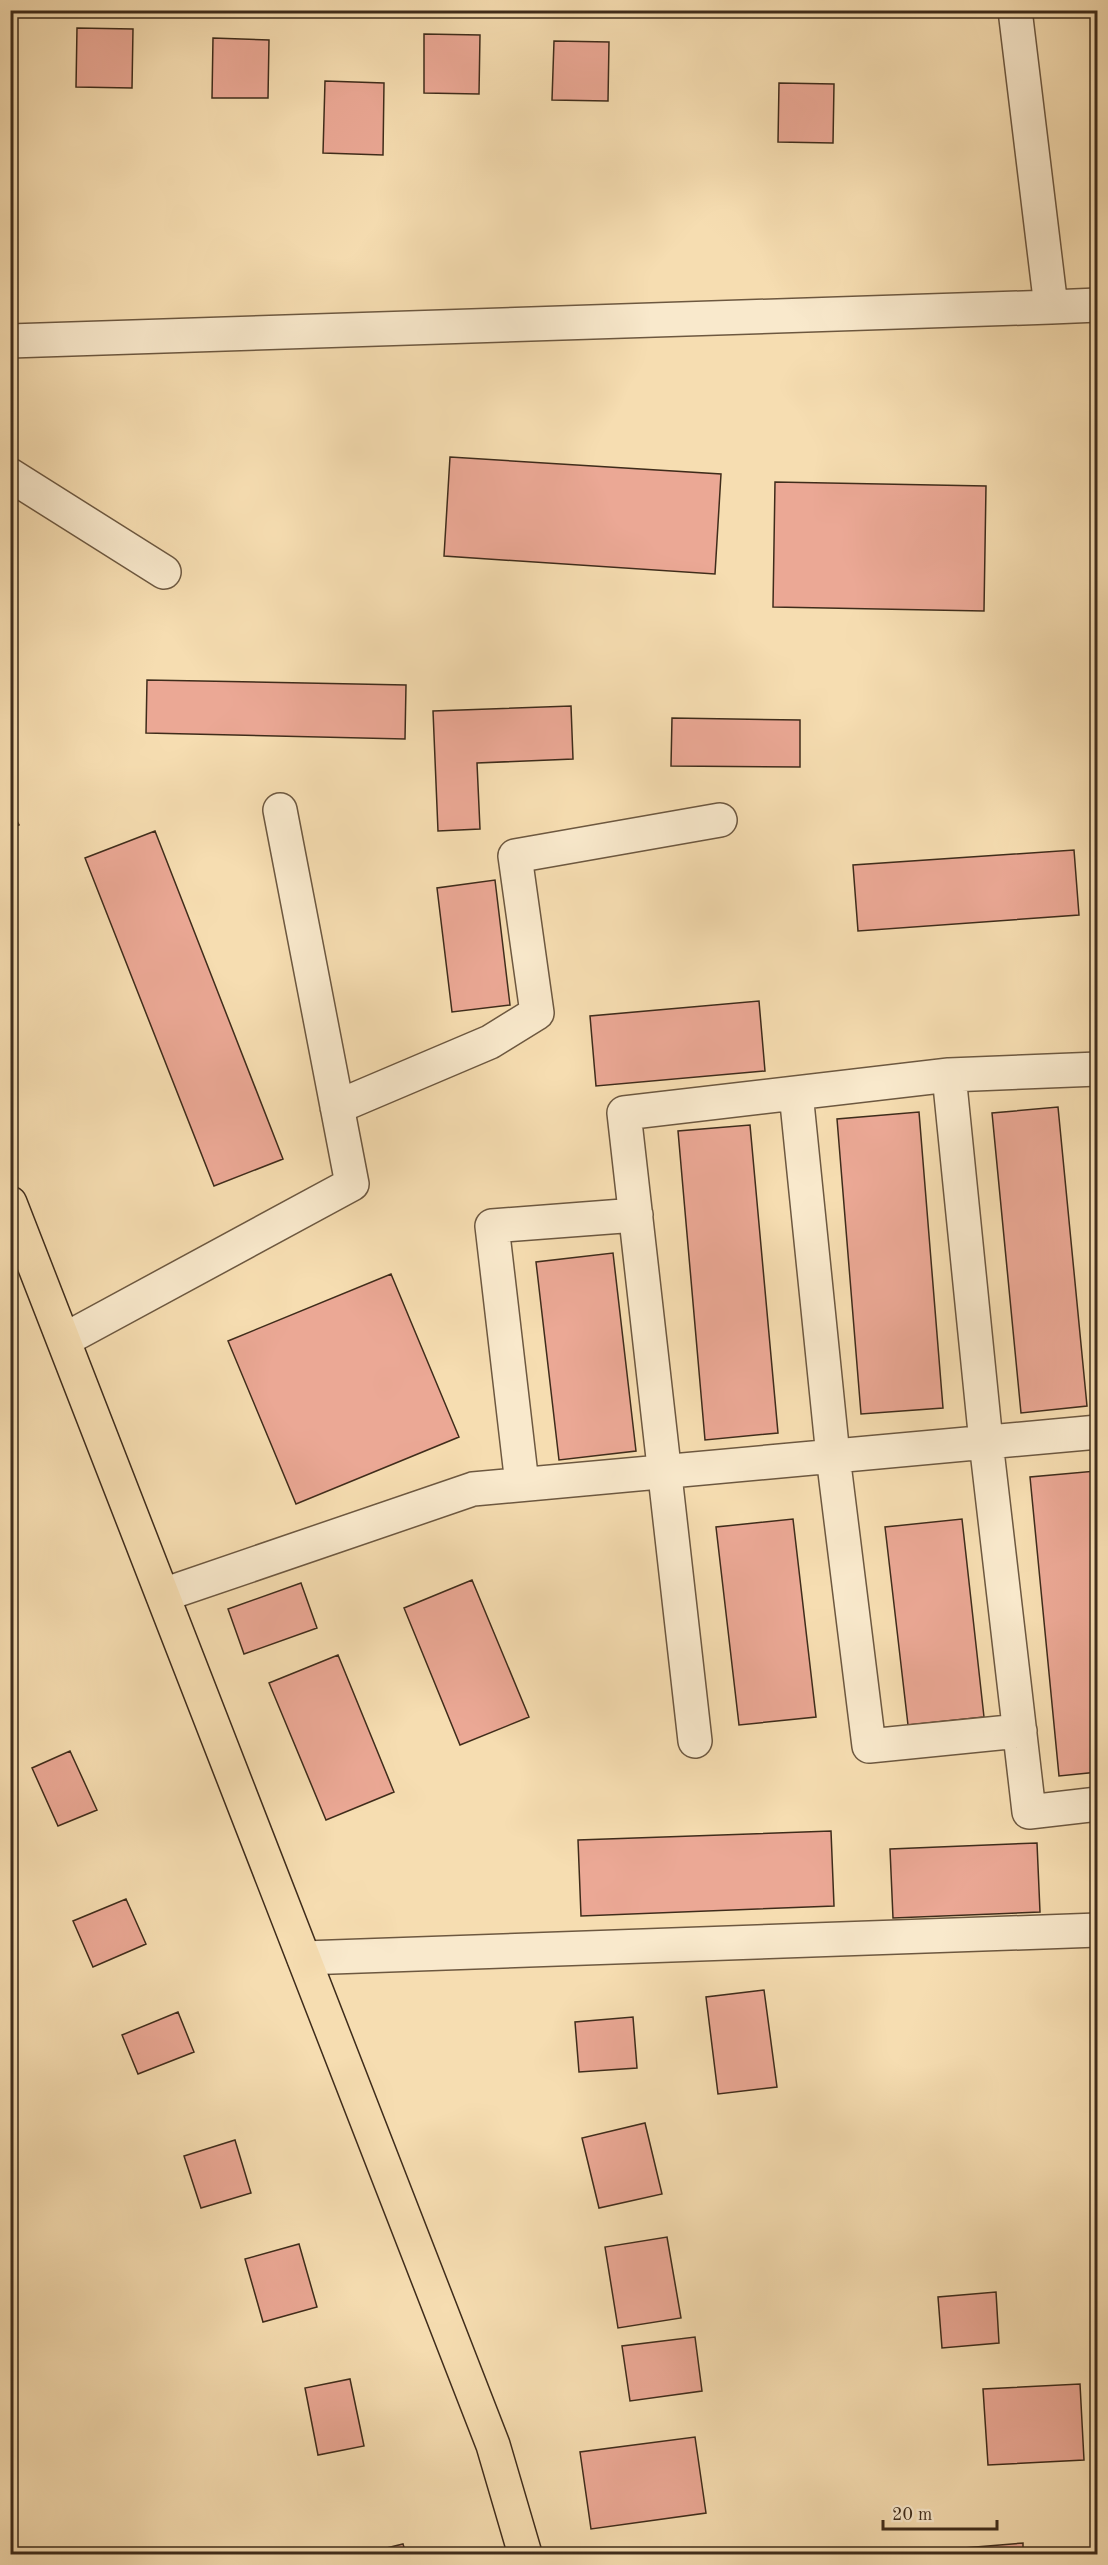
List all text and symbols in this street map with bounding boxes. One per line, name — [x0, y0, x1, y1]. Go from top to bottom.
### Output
scale bar — [883, 2493, 997, 2531]
text: 20 m — [892, 2506, 932, 2524]

